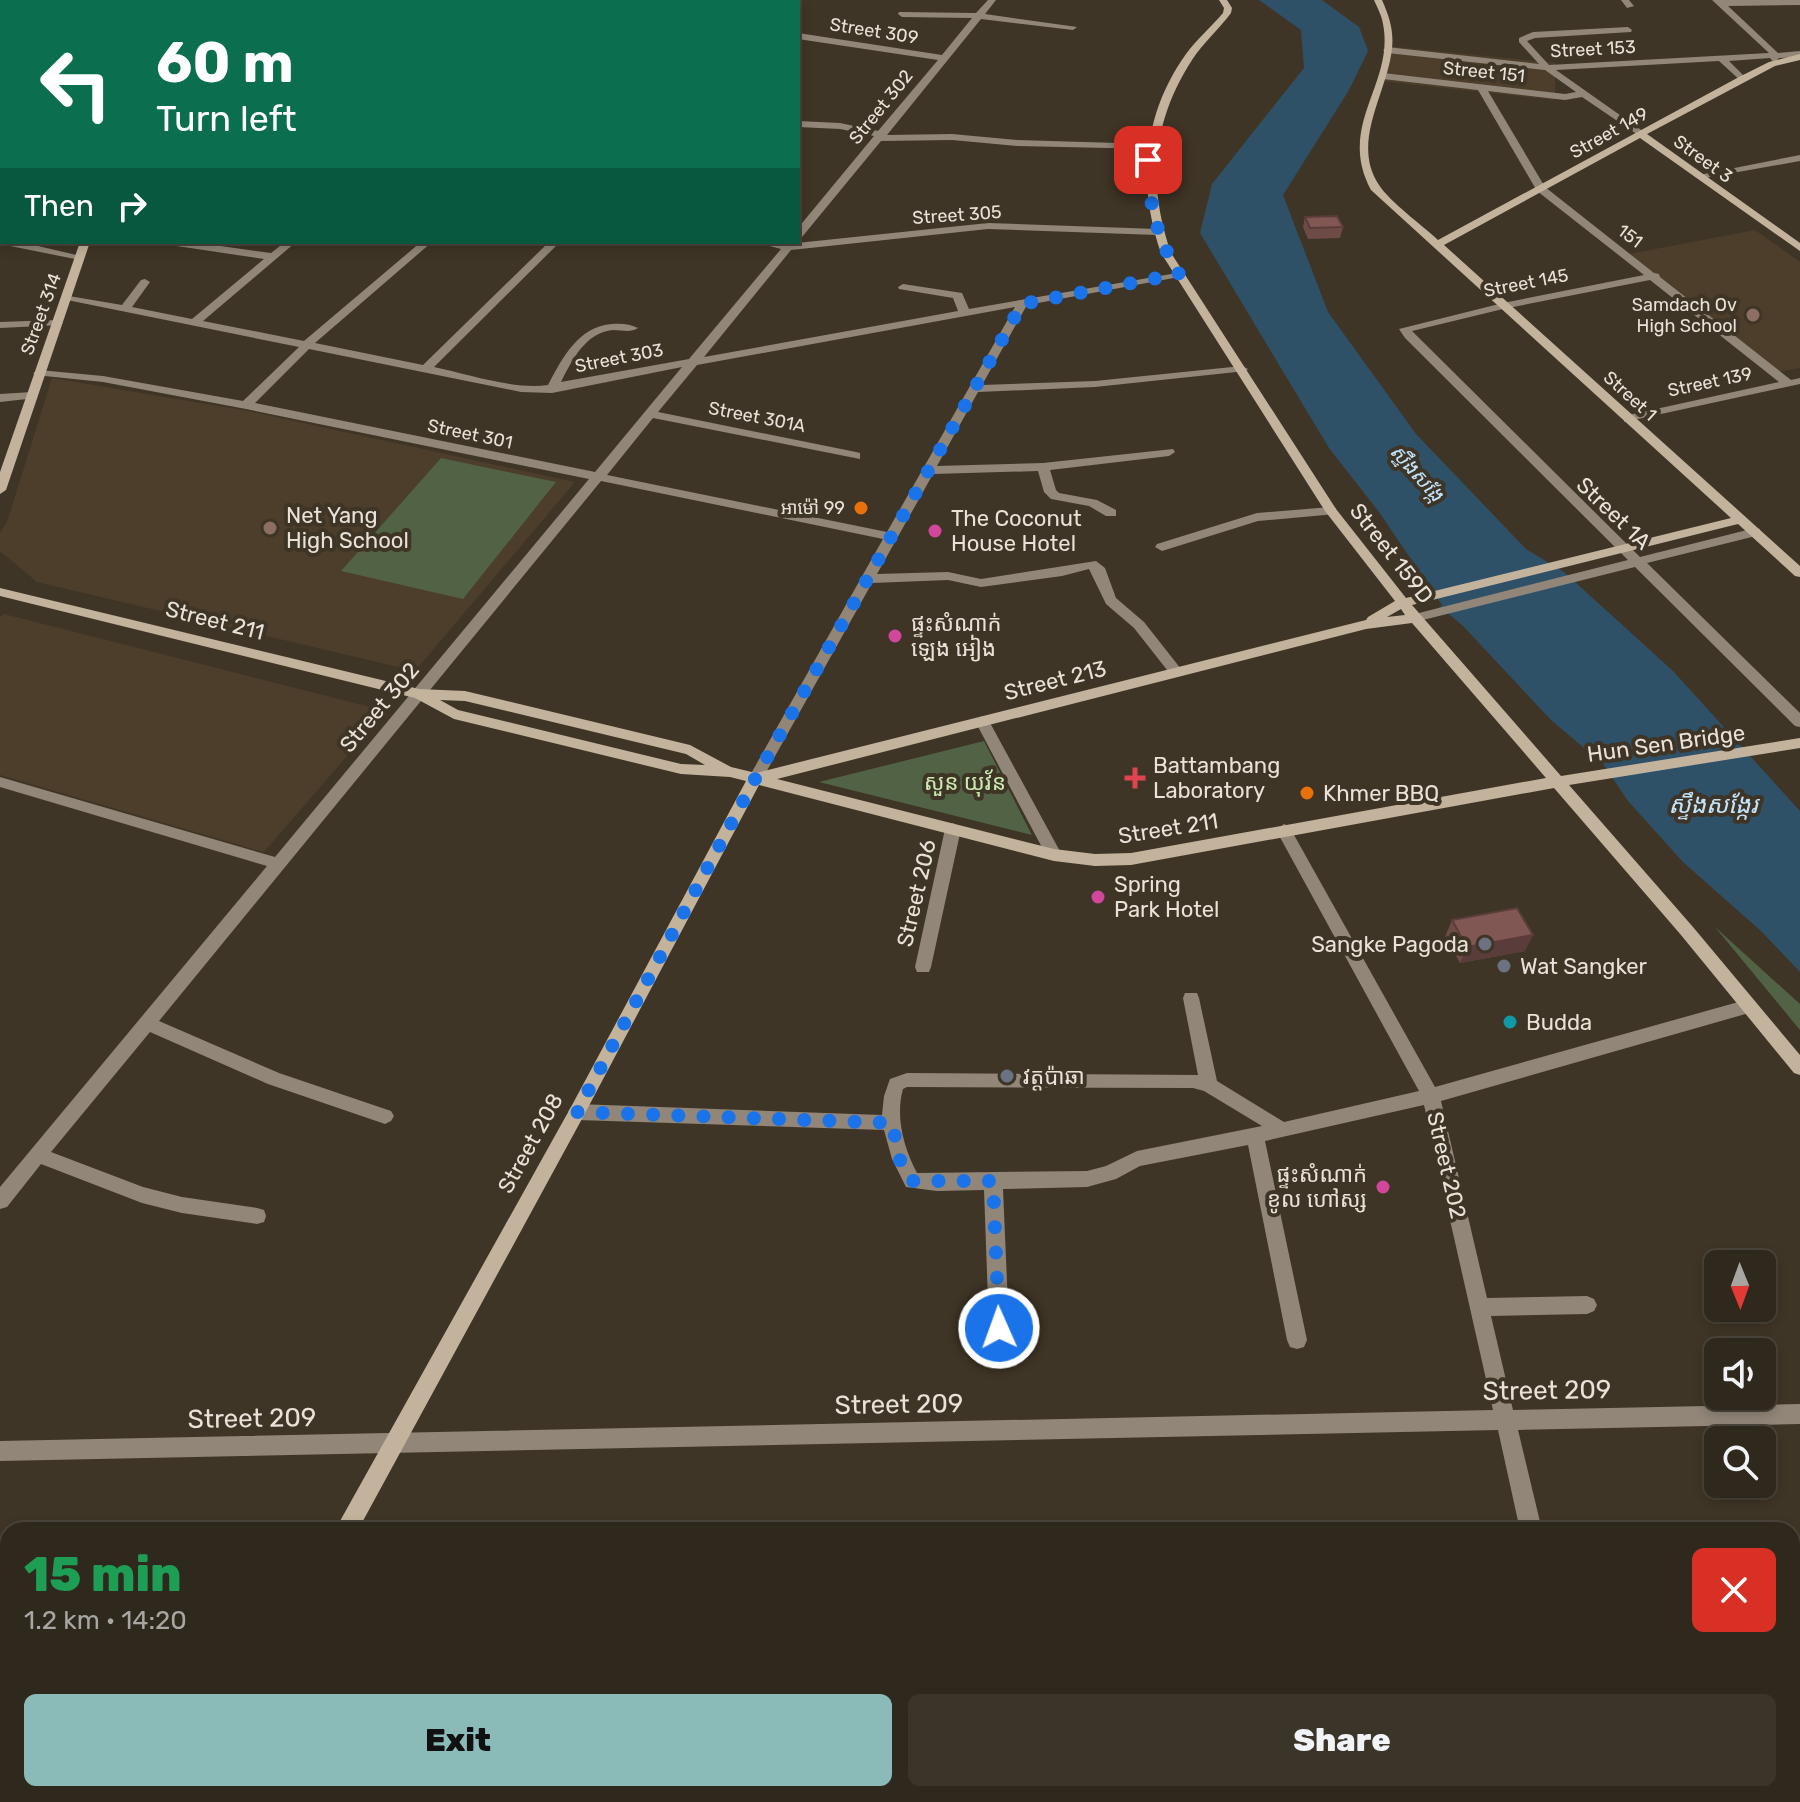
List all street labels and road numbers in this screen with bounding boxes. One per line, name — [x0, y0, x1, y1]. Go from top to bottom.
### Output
street label: Street 309 — [828, 13, 920, 49]
street label: Street 153 — [1550, 36, 1636, 62]
street label: Street 151 — [1442, 57, 1526, 87]
street label: Street 302 — [844, 65, 918, 149]
street label: Street 149 — [1566, 103, 1652, 163]
street label: Street 3 — [1669, 130, 1737, 188]
street label: Street 305 — [912, 201, 1002, 229]
street label: 151 — [1613, 219, 1647, 253]
street label: Street 145 — [1482, 264, 1570, 302]
street label: Street 314 — [16, 270, 66, 358]
street label: Street 303 — [573, 339, 665, 377]
street label: Street 139 — [1666, 362, 1754, 402]
street label: Street 1 — [1599, 366, 1661, 426]
street label: Street 301A — [707, 397, 807, 437]
street label: Street 301 — [425, 414, 515, 454]
street label: Street 1A — [1571, 471, 1657, 556]
street label: Street 159D — [1344, 498, 1439, 609]
street label: Street 211 — [163, 595, 267, 646]
street label: Street 213 — [1001, 655, 1109, 706]
street label: Street 302 — [334, 657, 425, 758]
street label: Hun Sen Bridge — [1585, 719, 1747, 768]
street label: Street 211 — [1116, 807, 1220, 850]
street label: Street 206 — [891, 837, 942, 949]
street label: Street 208 — [492, 1089, 569, 1198]
street label: Street 202 — [1421, 1109, 1472, 1221]
street label: Street 209 — [1482, 1374, 1612, 1407]
street label: Street 209 — [834, 1388, 964, 1421]
street label: Street 209 — [187, 1402, 317, 1435]

